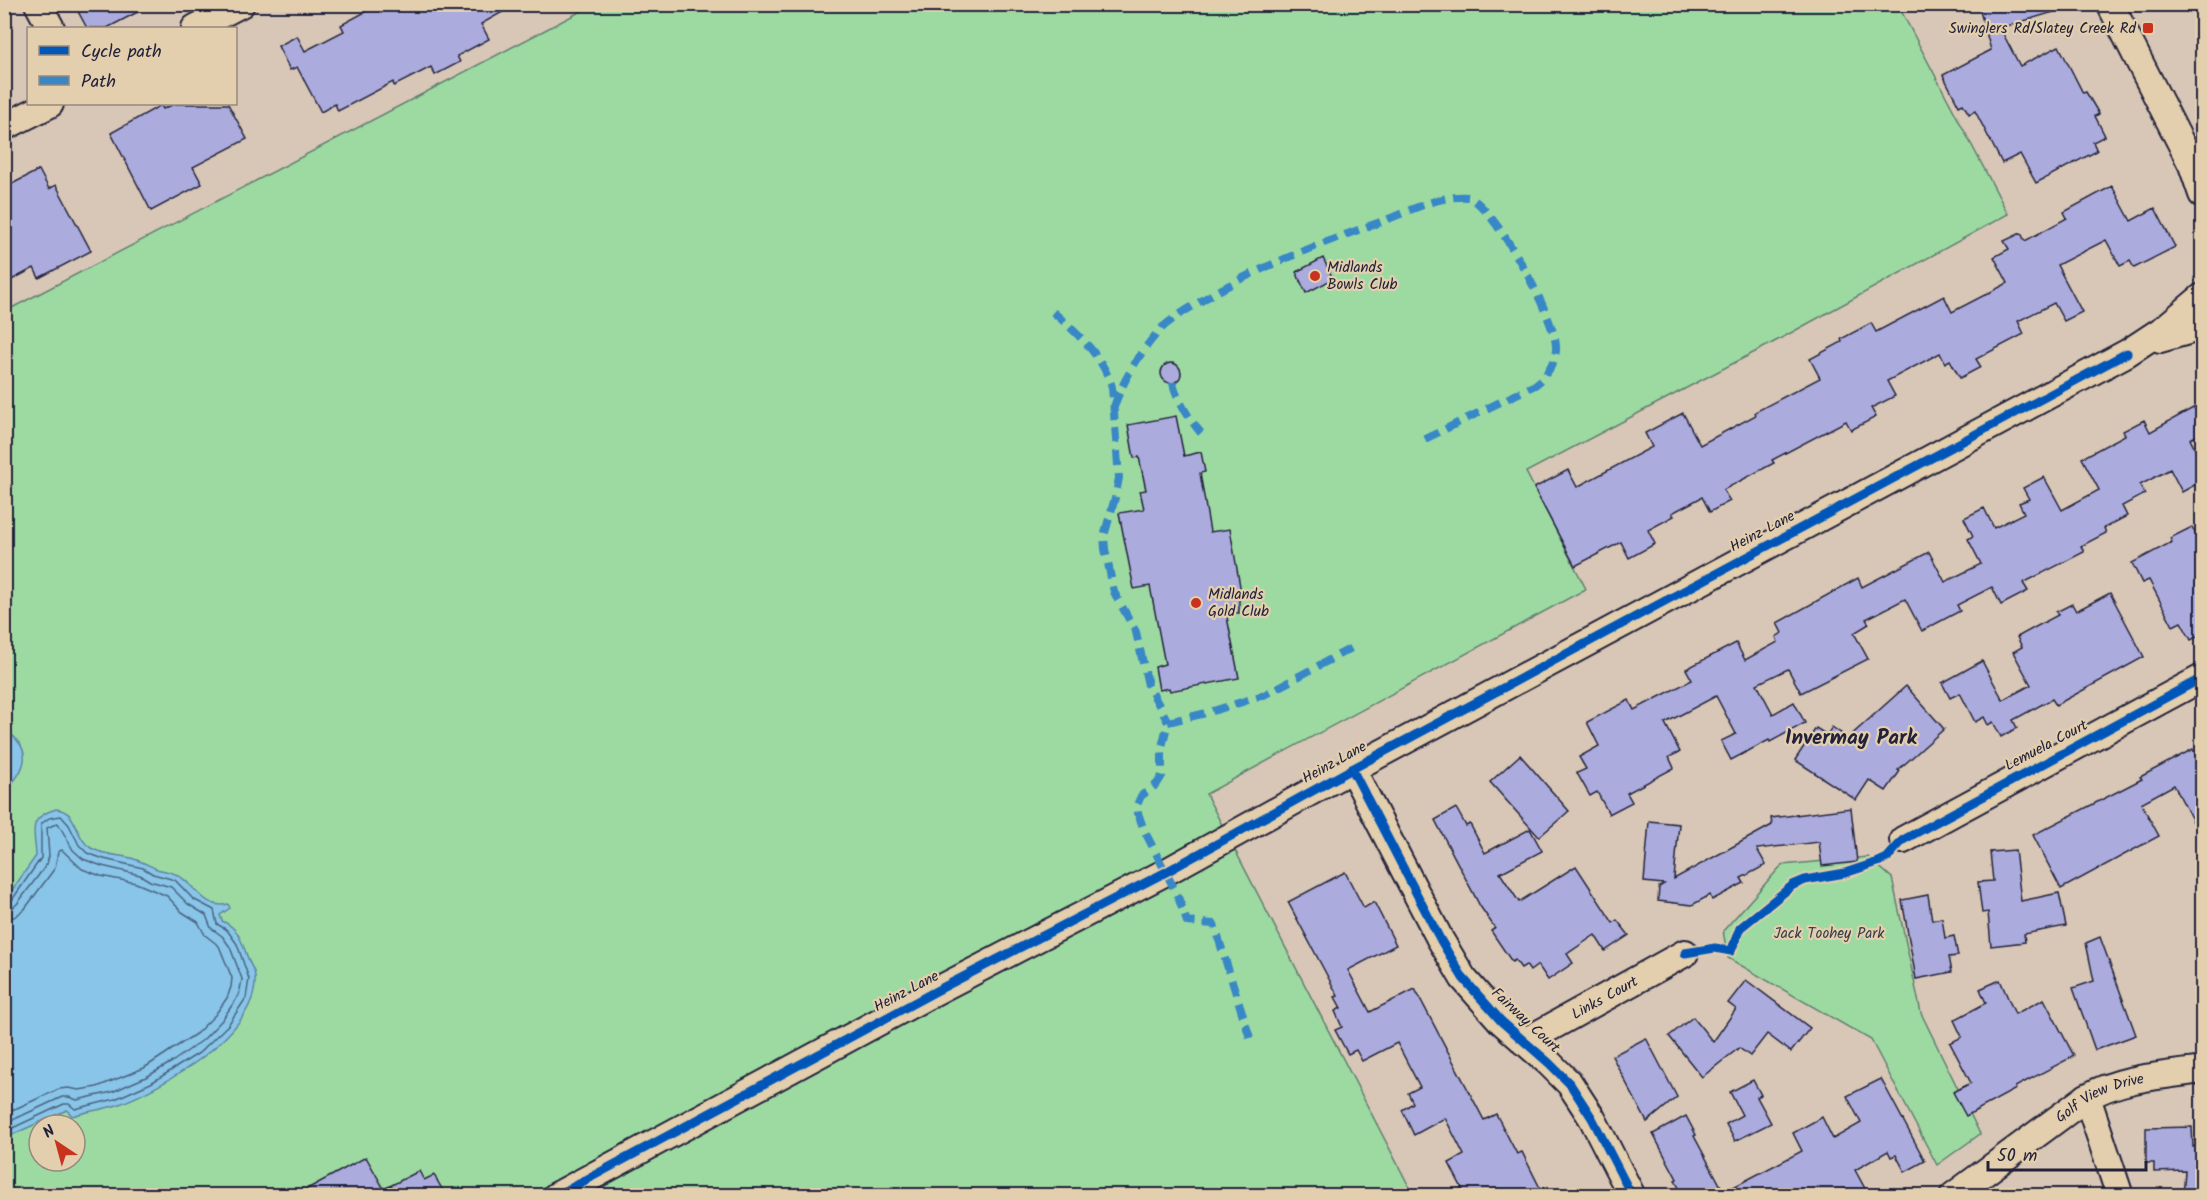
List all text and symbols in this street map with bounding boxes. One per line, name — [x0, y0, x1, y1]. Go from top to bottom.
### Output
place label: Swinglers Rd/Slatey Creek Rd — [1949, 17, 2137, 41]
marker: Swinglers Rd/Slatey Creek Rd — [2141, 21, 2155, 35]
legend — [27, 27, 237, 105]
text: Cycle path — [81, 38, 162, 67]
text: Path — [81, 68, 116, 97]
place label: Midlands Bowls Club — [1327, 256, 1397, 297]
marker: Midlands Bowls Club — [1308, 269, 1322, 283]
street label: Heinz Lane — [1726, 505, 1800, 559]
place label: Midlands Gold Club — [1208, 583, 1269, 624]
marker: Midlands Gold Club — [1189, 596, 1203, 610]
street label: Lemuela Court — [2001, 714, 2093, 778]
district label: Invermay Park — [1785, 722, 1918, 755]
street label: Heinz Lane — [1298, 735, 1372, 791]
park label: Jack Toohey Park — [1774, 922, 1885, 946]
street label: Heinz Lane — [870, 965, 944, 1019]
street label: Links Court — [1567, 970, 1643, 1027]
street label: Fairway Court — [1485, 982, 1566, 1059]
street label: Golf View Drive — [2051, 1067, 2146, 1130]
north arrow — [27, 1113, 87, 1173]
text: N — [38, 1119, 61, 1145]
scale bar — [1988, 1134, 2146, 1172]
text: 50 m — [1997, 1142, 2037, 1171]

